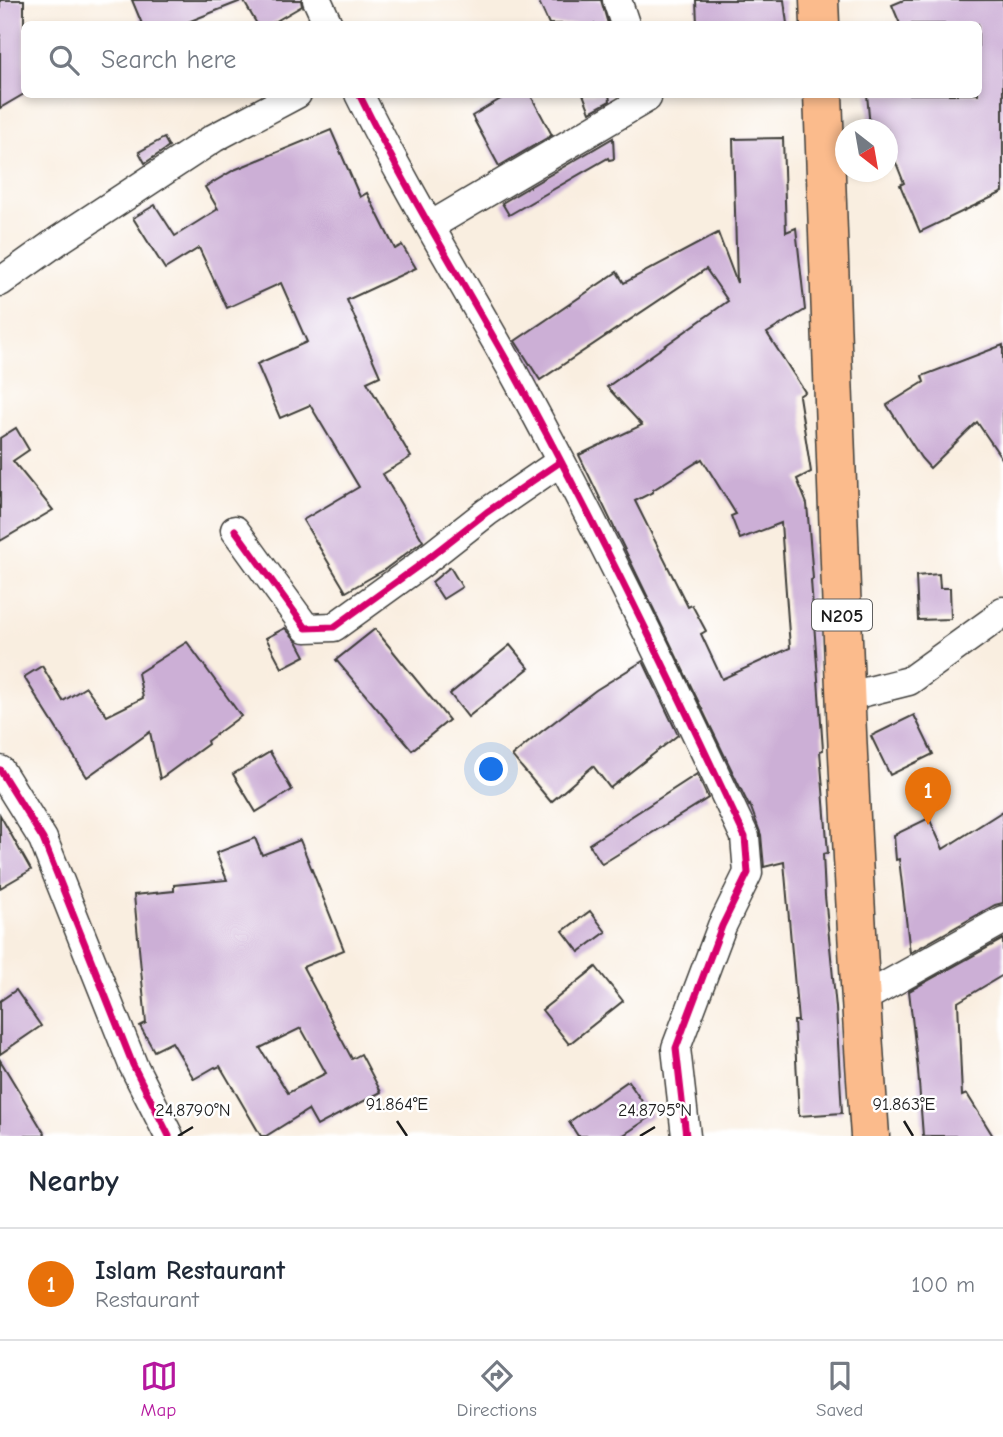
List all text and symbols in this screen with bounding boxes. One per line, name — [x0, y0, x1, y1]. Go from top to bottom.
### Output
search box — [21, 21, 982, 98]
icon: search — [45, 41, 83, 79]
text: Search here — [101, 45, 236, 75]
north arrow — [835, 119, 898, 182]
road number: N205 — [812, 600, 872, 630]
your location — [474, 752, 508, 786]
pin: 1 — [905, 767, 951, 825]
text: 91.864°E — [366, 1094, 428, 1115]
text: 91.863°E — [873, 1094, 936, 1115]
text: 24.8790°N — [155, 1100, 231, 1121]
text: 24.8795°N — [618, 1100, 692, 1121]
text: Nearby — [28, 1164, 119, 1199]
text: Islam Restaurant — [95, 1256, 285, 1286]
text: 1 — [46, 1271, 56, 1298]
text: 100 m — [911, 1271, 975, 1298]
text: Restaurant — [95, 1286, 199, 1313]
tab: Map — [140, 1357, 178, 1421]
tab: Directions — [457, 1357, 537, 1421]
tab: Saved — [816, 1357, 863, 1421]

